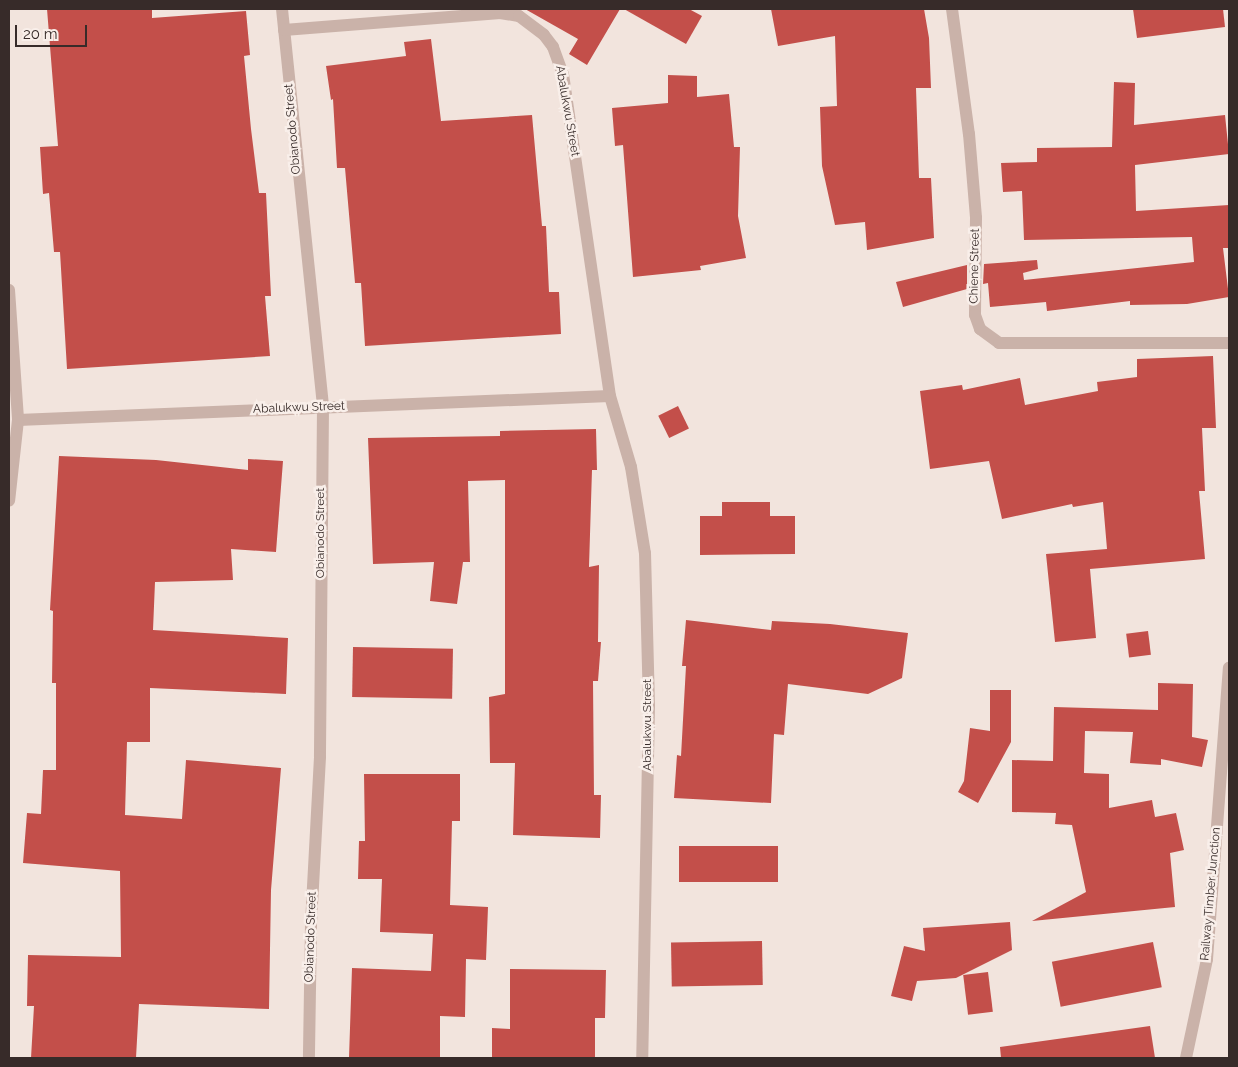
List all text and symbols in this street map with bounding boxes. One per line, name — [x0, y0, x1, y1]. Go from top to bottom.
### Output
scale bar — [18, 15, 90, 47]
text: 20 m — [23, 25, 58, 43]
street label: Abalukwu Street — [552, 64, 582, 158]
street label: Obianodo Street — [282, 83, 304, 175]
street label: Chiene Street — [967, 228, 983, 304]
street label: Abalukwu Street — [253, 399, 345, 417]
street label: Obianodo Street — [314, 488, 328, 578]
street label: Abalukwu Street — [641, 679, 655, 771]
street label: Railway Timber Junction — [1198, 826, 1224, 962]
street label: Obianodo Street — [302, 891, 320, 983]

